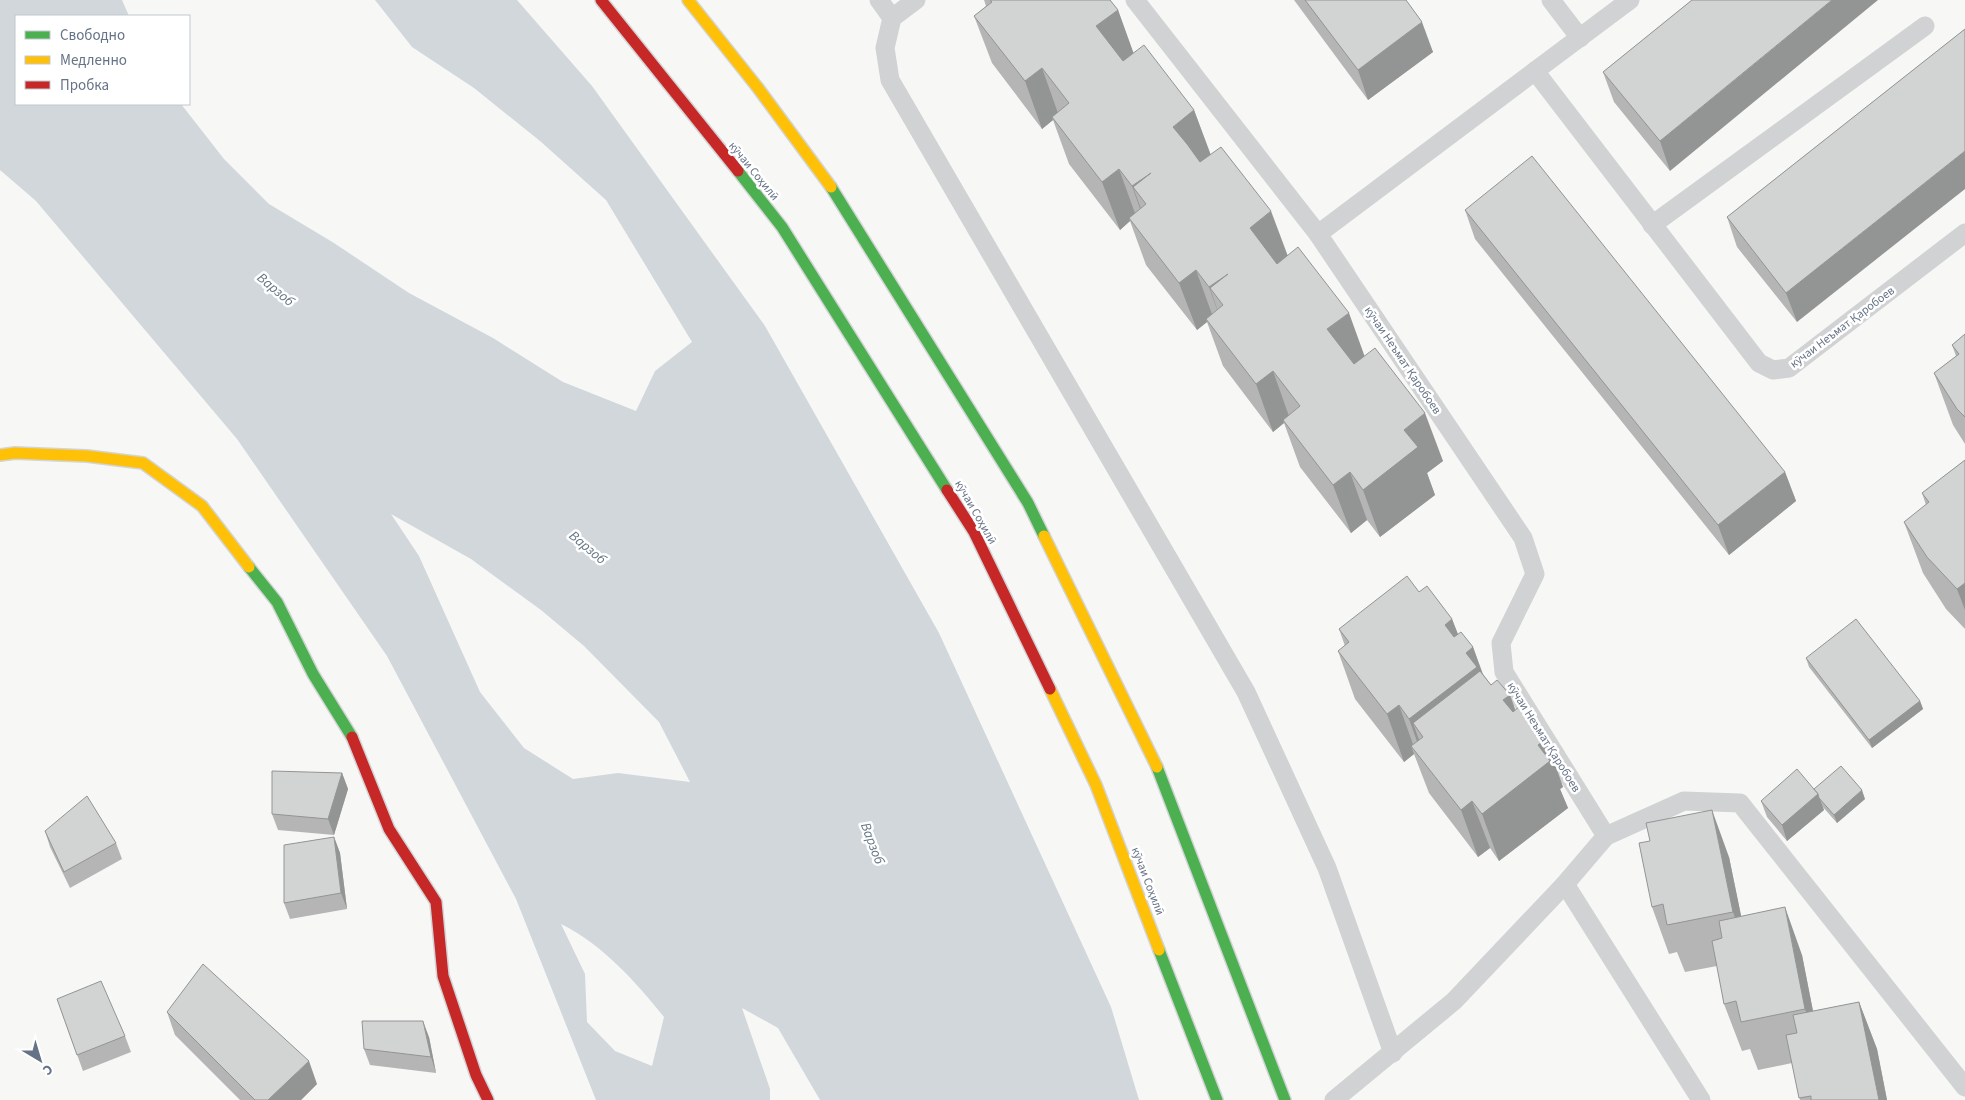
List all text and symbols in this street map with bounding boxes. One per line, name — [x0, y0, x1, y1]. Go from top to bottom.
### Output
legend — [15, 15, 190, 105]
text: Свободно — [60, 25, 125, 46]
text: Медленно — [60, 50, 127, 71]
text: Пробка — [60, 75, 109, 96]
street label: кӯчаи Соҳилӣ — [724, 138, 783, 204]
water label: Варзоб — [252, 268, 299, 312]
street label: кӯчаи Неъмат Қаробоев — [1787, 282, 1898, 372]
street label: кӯчаи Неъмат Қаробоев — [1360, 303, 1445, 418]
street label: кӯчаи Соҳилӣ — [950, 477, 1001, 548]
water label: Варзоб — [564, 526, 611, 570]
street label: кӯчаи Неъмат Қаробоев — [1503, 679, 1584, 796]
water label: Варзоб — [855, 820, 889, 868]
street label: кӯчаи Соҳилӣ — [1127, 845, 1168, 918]
north arrow — [15, 1035, 65, 1085]
text: С — [38, 1059, 57, 1080]

